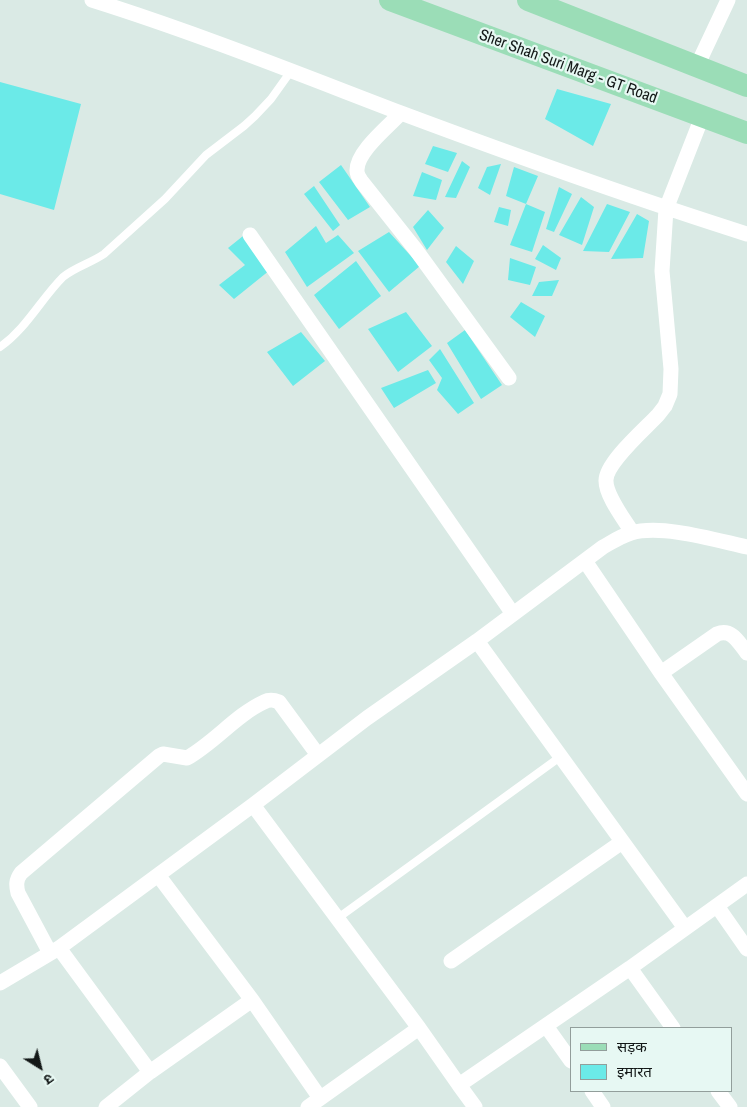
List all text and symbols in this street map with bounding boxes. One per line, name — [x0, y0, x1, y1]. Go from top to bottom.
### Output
street label: Sher Shah Suri Marg - GT Road — [476, 26, 660, 108]
legend — [570, 1027, 732, 1092]
text: सड़क — [617, 1036, 647, 1057]
north arrow — [15, 1042, 65, 1092]
text: इमारत — [617, 1061, 652, 1082]
text: उ — [40, 1069, 57, 1089]

